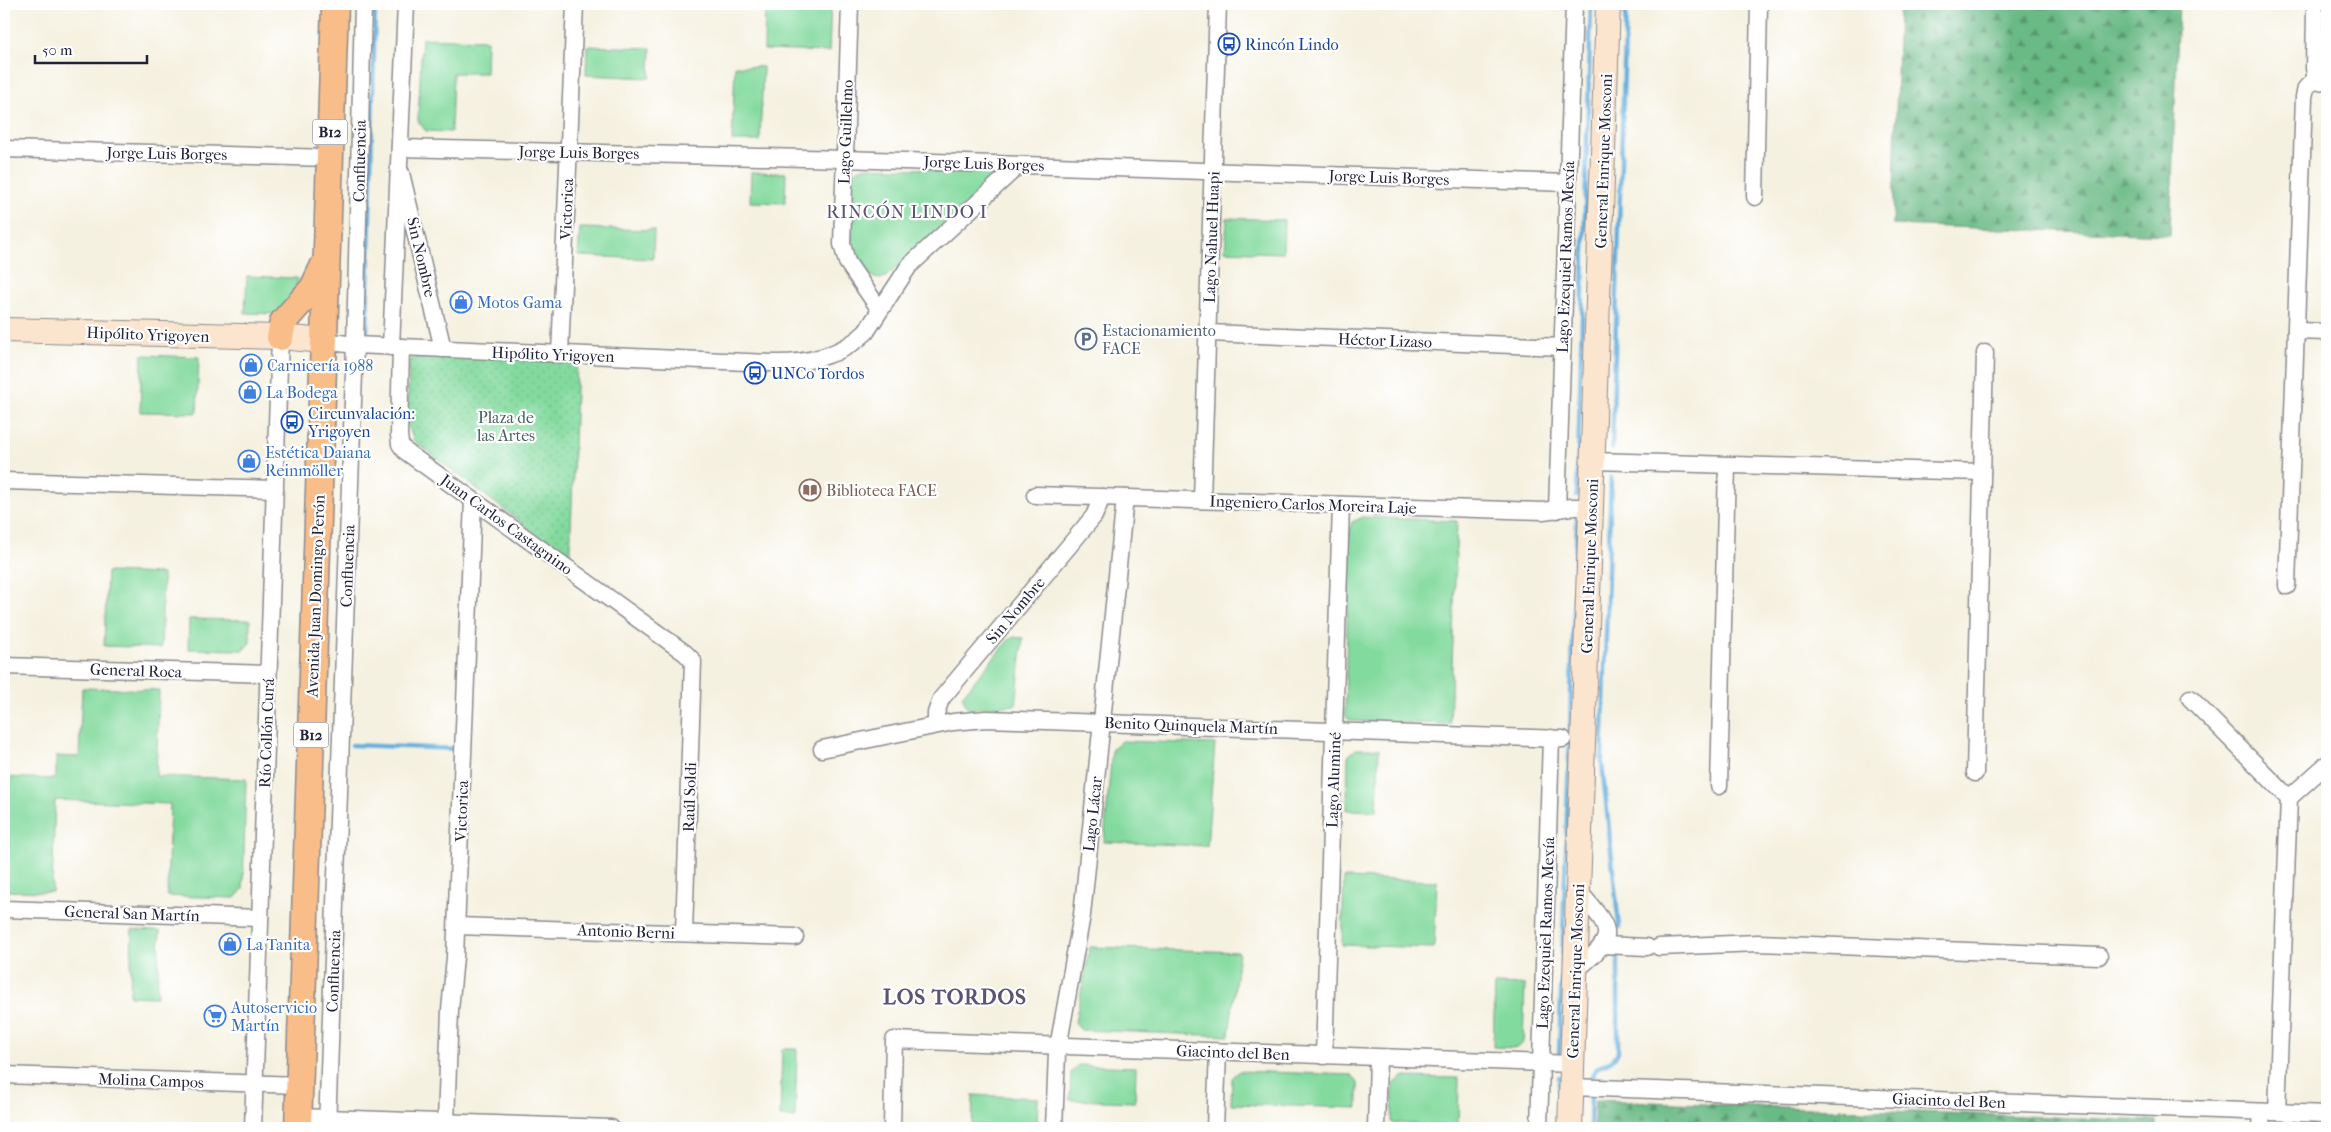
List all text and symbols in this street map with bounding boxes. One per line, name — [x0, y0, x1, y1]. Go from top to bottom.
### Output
scale bar — [35, 32, 148, 64]
bus stop icon: Rincón Lindo — [1217, 32, 1241, 56]
place label: Rincón Lindo — [1245, 35, 1339, 54]
text: 50 m — [42, 41, 73, 59]
street label: General Enrique Mosconi — [1591, 73, 1616, 249]
street label: Lago Guillelmo — [834, 79, 857, 185]
street label: Confluencia — [349, 119, 370, 202]
road number: B12 — [312, 120, 348, 144]
street label: Jorge Luis Borges — [517, 142, 640, 163]
street label: Jorge Luis Borges — [105, 143, 228, 164]
street label: Jorge Luis Borges — [921, 152, 1045, 175]
street label: Lago Ezequiel Ramos Mexía — [1553, 160, 1578, 353]
street label: Jorge Luis Borges — [1326, 166, 1450, 189]
street label: Lago Nahuel Huapi — [1200, 170, 1223, 303]
street label: Victorica — [556, 177, 577, 241]
district label: RINCÓN LINDO I — [826, 200, 988, 223]
street label: Sin Nombre — [403, 215, 440, 299]
shop icon: Motos Gama — [449, 290, 473, 314]
place label: Motos Gama — [477, 293, 563, 312]
place label: Estacionamiento FACE — [1102, 321, 1216, 358]
street label: Hipólito Yrigoyen — [86, 323, 210, 346]
parking icon: Estacionamiento FACE — [1074, 327, 1098, 351]
street label: Héctor Lizaso — [1338, 329, 1432, 352]
street label: Hipólito Yrigoyen — [491, 343, 615, 366]
shop icon: Carnicería 1988 — [239, 353, 263, 377]
place label: Carnicería 1988 — [267, 356, 373, 375]
bus stop icon: UNCo Tordos — [743, 361, 767, 385]
place label: UNCo Tordos — [771, 364, 864, 383]
shop icon: La Bodega — [238, 380, 262, 404]
place label: La Bodega — [266, 383, 338, 402]
place label: Circunvalación: Yrigoyen — [307, 404, 415, 441]
park label: Plaza de las Artes — [476, 408, 535, 445]
bus stop icon: Circunvalación: Yrigoyen — [280, 410, 304, 434]
place label: Estética Daiana Reinmöller — [265, 443, 372, 480]
shop icon: Estética Daiana Reinmöller — [237, 449, 261, 473]
street label: Juan Carlos Castagnino — [435, 469, 576, 579]
library icon: Biblioteca FACE — [798, 478, 822, 502]
street label: General Enrique Mosconi — [1577, 478, 1602, 654]
place label: Biblioteca FACE — [826, 481, 937, 500]
street label: Ingeniero Carlos Moreira Laje — [1209, 491, 1417, 518]
street label: Avenida Juan Domingo Perón — [302, 494, 329, 699]
street label: Confluencia — [337, 524, 358, 608]
street label: Sin Nombre — [982, 573, 1049, 648]
street label: General Roca — [89, 659, 183, 682]
street label: Río Collón Curá — [255, 677, 278, 788]
street label: Benito Quinquela Martín — [1104, 713, 1279, 738]
road number: B12 — [294, 722, 328, 748]
street label: Lago Aluminé — [1322, 732, 1345, 828]
street label: Raúl Soldi — [679, 761, 700, 832]
street label: Lago Lácar — [1079, 775, 1106, 853]
street label: Victorica — [451, 779, 472, 843]
street label: Lago Ezequiel Ramos Mexía — [1533, 836, 1558, 1029]
street label: General Enrique Mosconi — [1563, 883, 1588, 1059]
street label: General San Martín — [64, 902, 201, 925]
street label: Antonio Berni — [576, 920, 675, 943]
street label: Confluencia — [323, 929, 344, 1013]
shop icon: La Tanita — [218, 932, 242, 956]
place label: La Tanita — [246, 935, 311, 954]
district label: LOS TORDOS — [883, 985, 1027, 1009]
place label: Autoservicio Martín — [230, 998, 317, 1035]
supermarket icon: Autoservicio Martín — [203, 1004, 227, 1028]
street label: Giacinto del Ben — [1176, 1041, 1291, 1064]
street label: Molina Campos — [98, 1069, 204, 1092]
street label: Giacinto del Ben — [1892, 1089, 2007, 1112]

